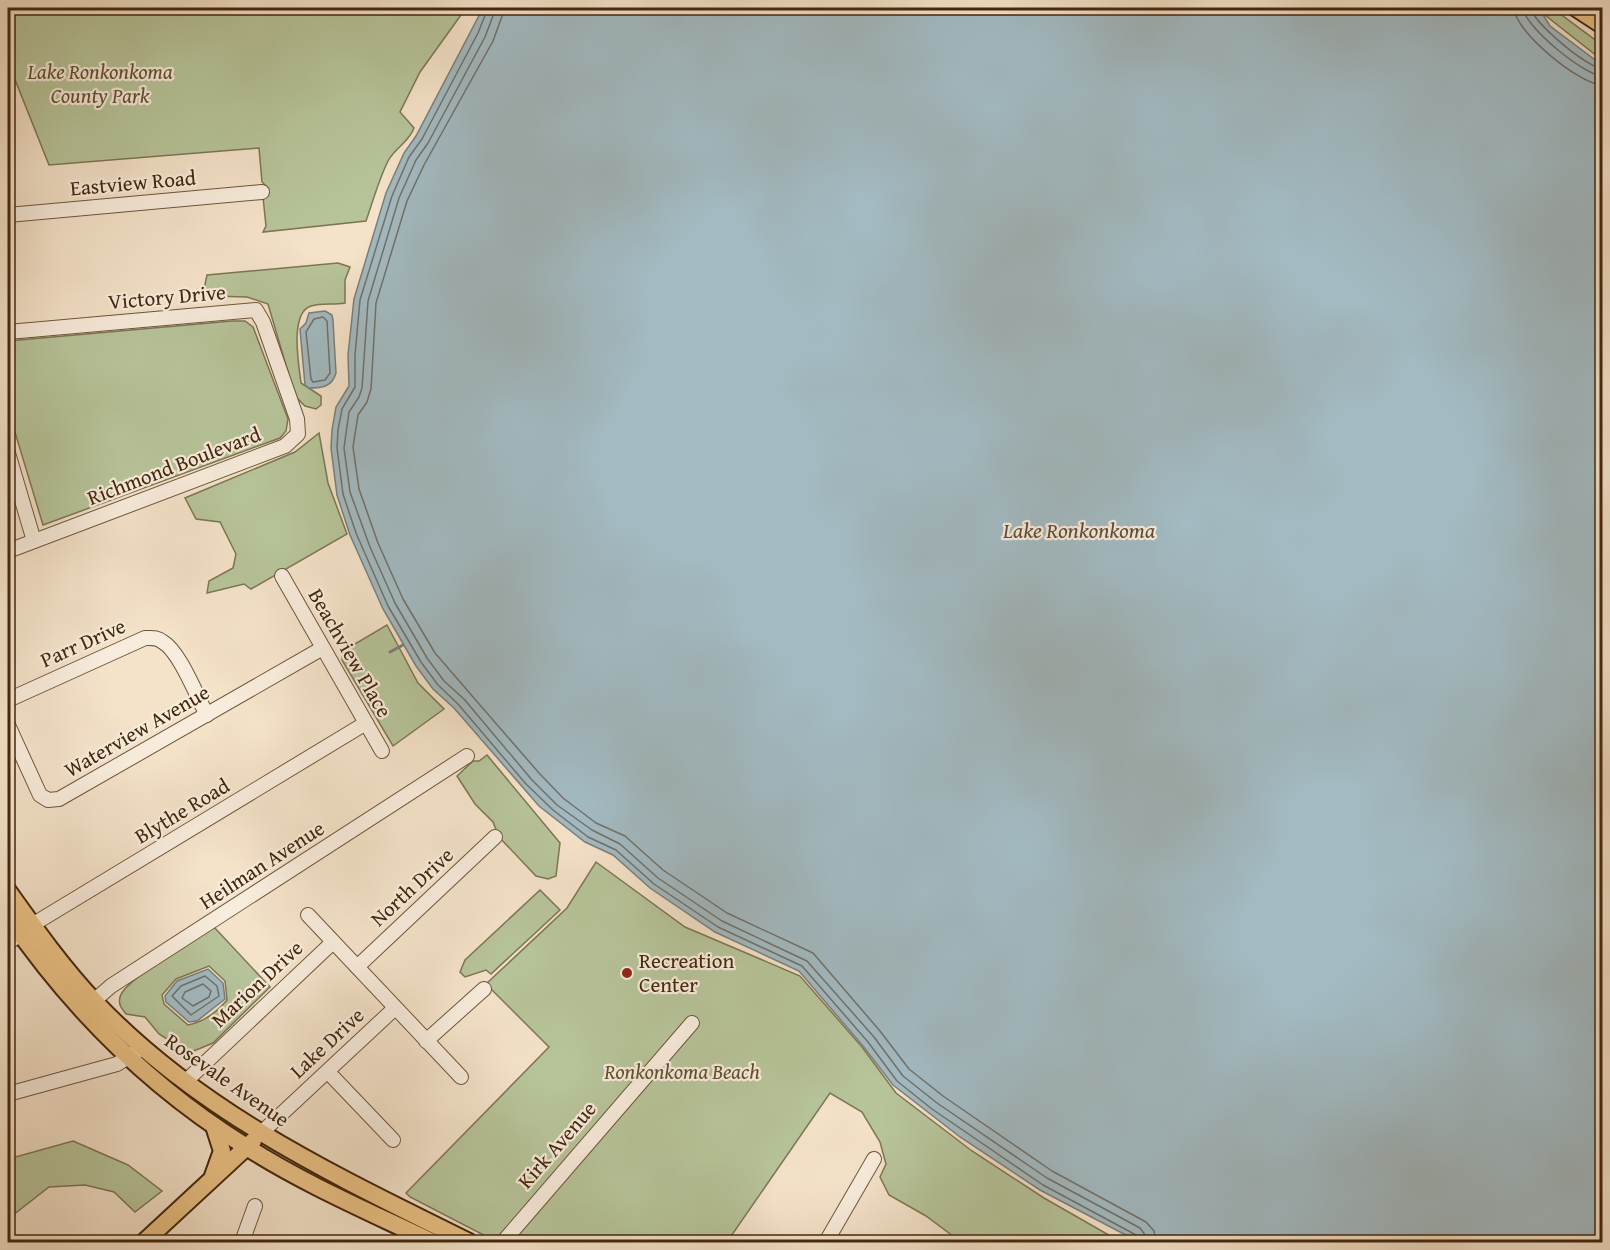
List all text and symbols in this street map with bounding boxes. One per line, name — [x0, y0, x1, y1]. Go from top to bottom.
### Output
park label: Lake Ronkonkoma County Park — [26, 56, 173, 111]
street label: Eastview Road — [69, 162, 198, 203]
street label: Victory Drive — [107, 276, 227, 317]
street label: Richmond Boulevard — [83, 418, 266, 513]
water label: Lake Ronkonkoma — [1002, 514, 1155, 546]
street label: Beachview Place — [301, 582, 400, 723]
street label: Parr Drive — [35, 610, 130, 675]
street label: Waterview Avenue — [58, 676, 215, 785]
street label: Blythe Road — [128, 770, 236, 851]
street label: Heilman Avenue — [193, 812, 331, 917]
street label: North Drive — [363, 840, 460, 933]
street label: Marion Drive — [204, 933, 310, 1035]
place label: Recreation Center — [639, 945, 734, 1000]
marker: Recreation Center — [620, 966, 634, 980]
street label: Lake Drive — [282, 1000, 371, 1085]
street label: Rosevale Avenue — [159, 1025, 296, 1134]
park label: Ronkonkoma Beach — [603, 1056, 760, 1087]
street label: Kirk Avenue — [510, 1094, 603, 1195]

